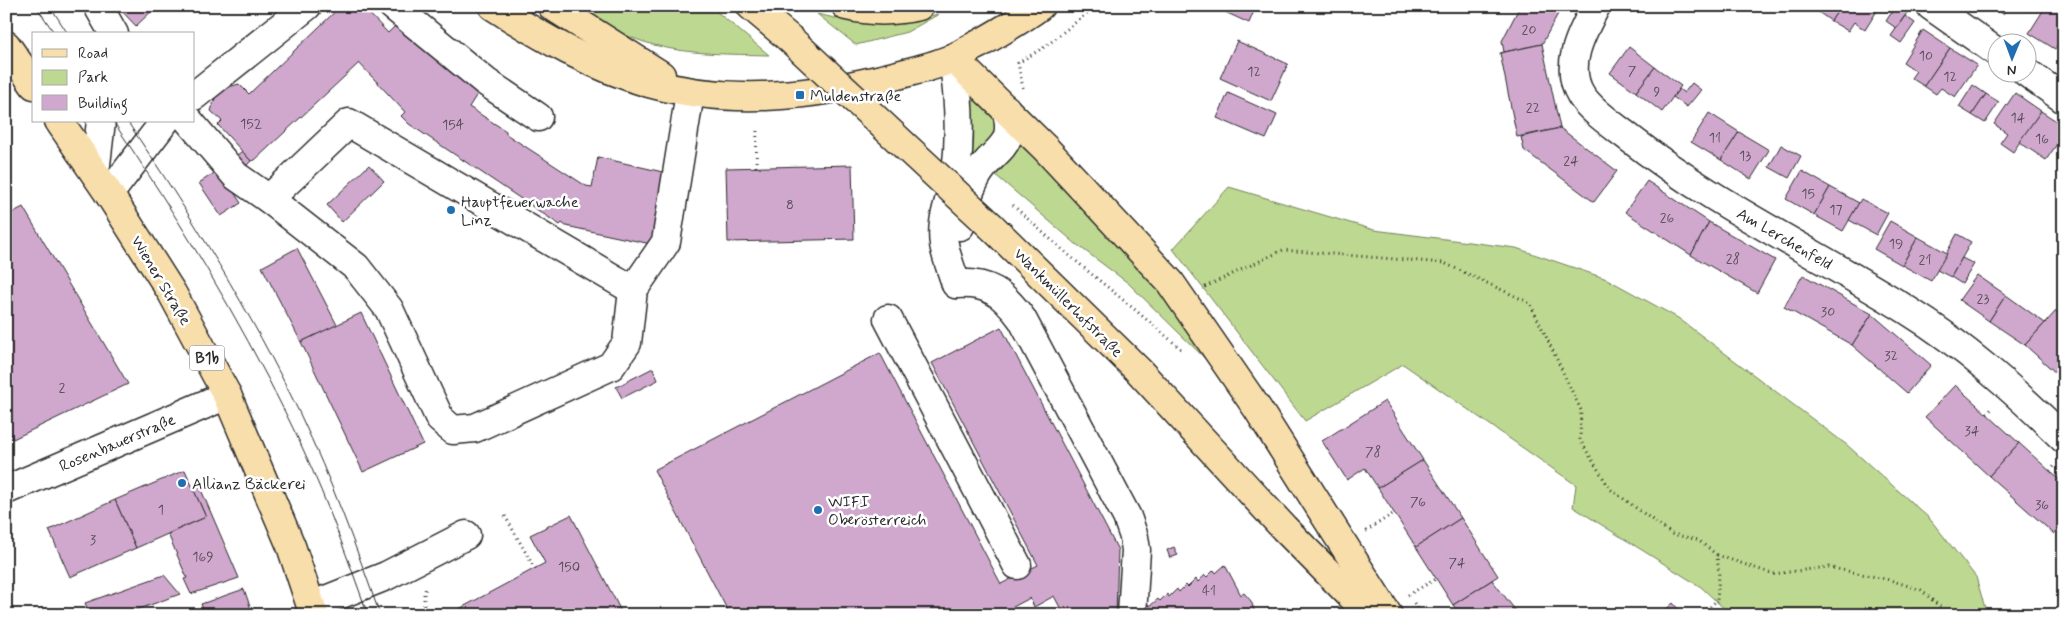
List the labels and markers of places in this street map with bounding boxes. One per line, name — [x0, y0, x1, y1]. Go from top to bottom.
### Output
place label: Muldenstraße — [810, 86, 902, 107]
marker: Muldenstraße — [794, 89, 806, 101]
place label: Hauptfeuerwache Linz — [461, 192, 579, 231]
marker: Hauptfeuerwache Linz — [445, 204, 457, 216]
place label: Allianz Bäckerei — [192, 474, 305, 495]
marker: Allianz Bäckerei — [176, 477, 188, 489]
place label: WIFI Oberösterreich — [828, 492, 927, 531]
marker: WIFI Oberösterreich — [812, 504, 824, 516]

